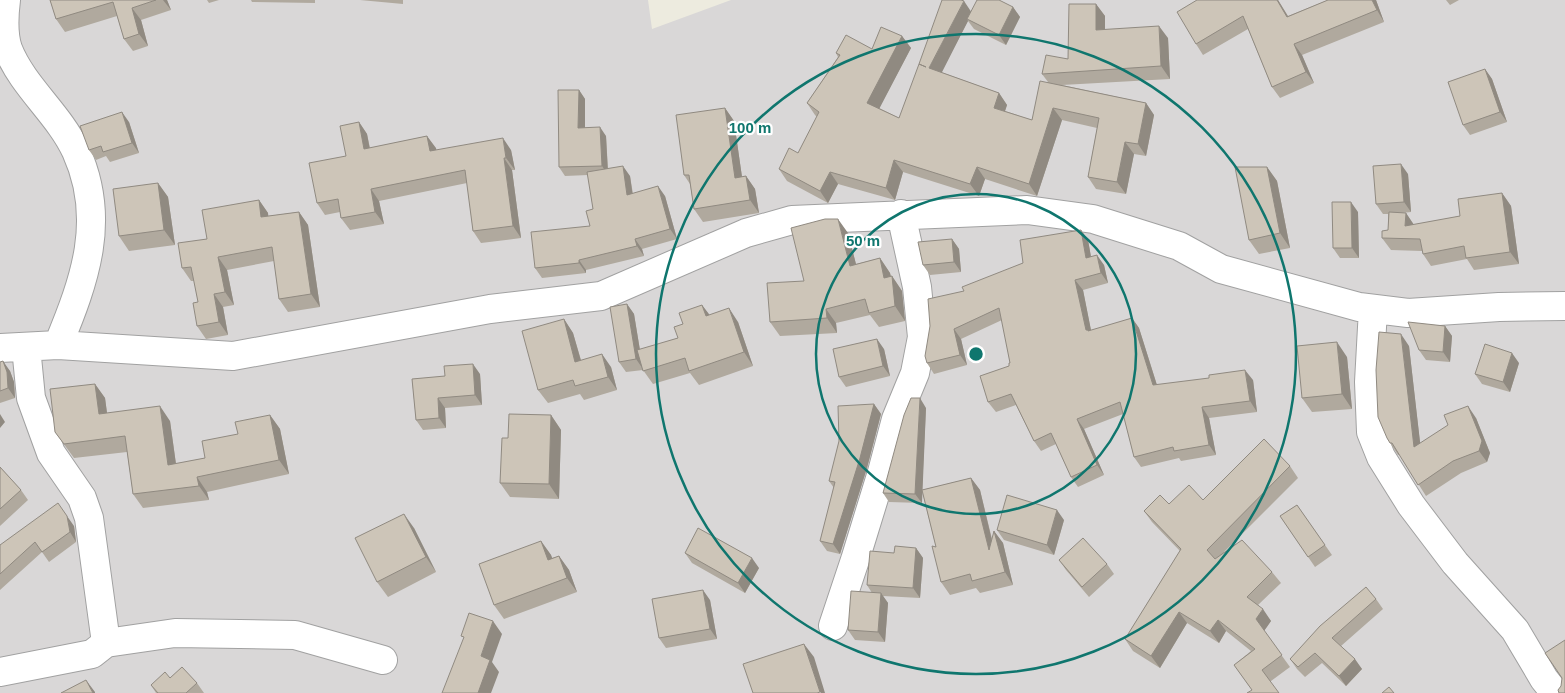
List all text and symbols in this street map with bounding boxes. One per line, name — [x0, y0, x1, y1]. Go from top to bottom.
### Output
text: 100 m — [729, 119, 771, 136]
text: 50 m — [846, 232, 880, 249]
centre of rings — [967, 345, 985, 363]

